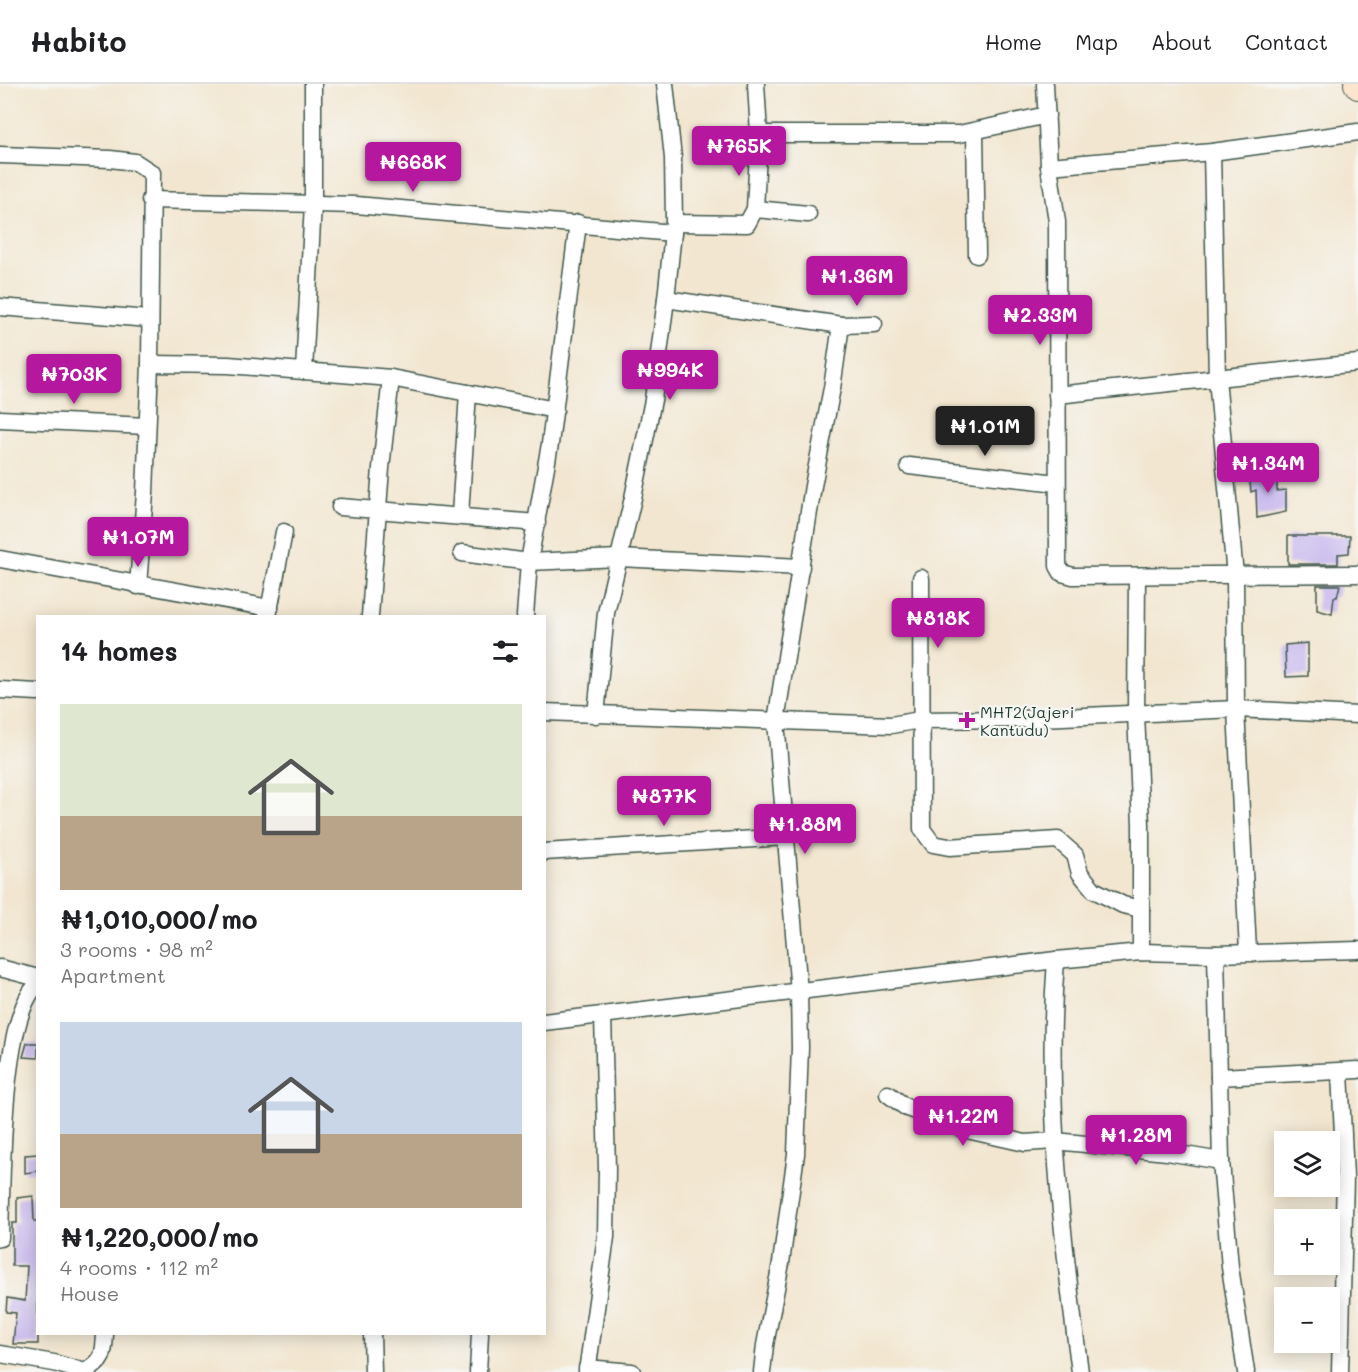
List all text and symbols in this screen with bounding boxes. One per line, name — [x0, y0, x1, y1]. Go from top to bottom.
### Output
text: Habito — [30, 23, 126, 59]
text: Home — [985, 28, 1042, 55]
text: Map — [1075, 28, 1118, 55]
text: About — [1151, 28, 1212, 55]
text: Contact — [1245, 28, 1328, 55]
pin: ₦765K — [697, 126, 781, 177]
text: ₦765K — [706, 132, 772, 158]
pin: ₦668K — [371, 142, 455, 193]
text: ₦668K — [379, 148, 447, 174]
pin: ₦1.36M — [808, 256, 906, 307]
text: ₦1.36M — [820, 262, 894, 288]
pin: ₦2.33M — [991, 295, 1089, 346]
text: ₦2.33M — [1002, 301, 1078, 327]
pin: ₦994K — [628, 350, 712, 401]
pin: ₦703K — [32, 354, 116, 405]
text: ₦994K — [636, 356, 704, 382]
text: ₦703K — [40, 360, 108, 386]
pin: ₦1.01M — [936, 406, 1034, 457]
text: ₦1.01M — [950, 412, 1020, 438]
pin: ₦1.34M — [1219, 443, 1317, 494]
text: ₦1.34M — [1231, 449, 1305, 475]
pin: ₦1.07M — [89, 517, 187, 568]
text: ₦1.07M — [101, 523, 175, 549]
pin: ₦818K — [896, 598, 980, 649]
text: ₦818K — [906, 604, 970, 630]
text: 14 homes — [60, 634, 178, 668]
icon: filters — [489, 635, 522, 668]
place label: MHT2(Jajeri Kantudu) — [980, 701, 1074, 740]
marker: MHT2(Jajeri Kantudu) — [958, 711, 976, 729]
icon: home — [237, 743, 345, 851]
pin: ₦877K — [622, 776, 706, 827]
text: ₦877K — [631, 782, 697, 808]
pin: ₦1.88M — [756, 804, 854, 855]
text: ₦1.88M — [768, 810, 842, 836]
text: ₦1,010,000/mo — [60, 902, 258, 936]
text: 3 rooms · 98 m² — [60, 936, 213, 962]
text: Apartment — [60, 962, 166, 988]
icon: home — [237, 1061, 345, 1169]
pin: ₦1.22M — [914, 1096, 1012, 1147]
text: ₦1.22M — [927, 1102, 999, 1128]
pin: ₦1.28M — [1087, 1115, 1185, 1166]
text: ₦1.28M — [1100, 1121, 1172, 1147]
map controls — [1274, 1131, 1340, 1353]
button: layers — [1274, 1131, 1340, 1197]
button: + — [1274, 1209, 1340, 1275]
text: ₦1,220,000/mo — [60, 1220, 258, 1254]
text: 4 rooms · 112 m² — [60, 1254, 218, 1280]
text: House — [60, 1280, 119, 1306]
button: − — [1274, 1287, 1340, 1353]

